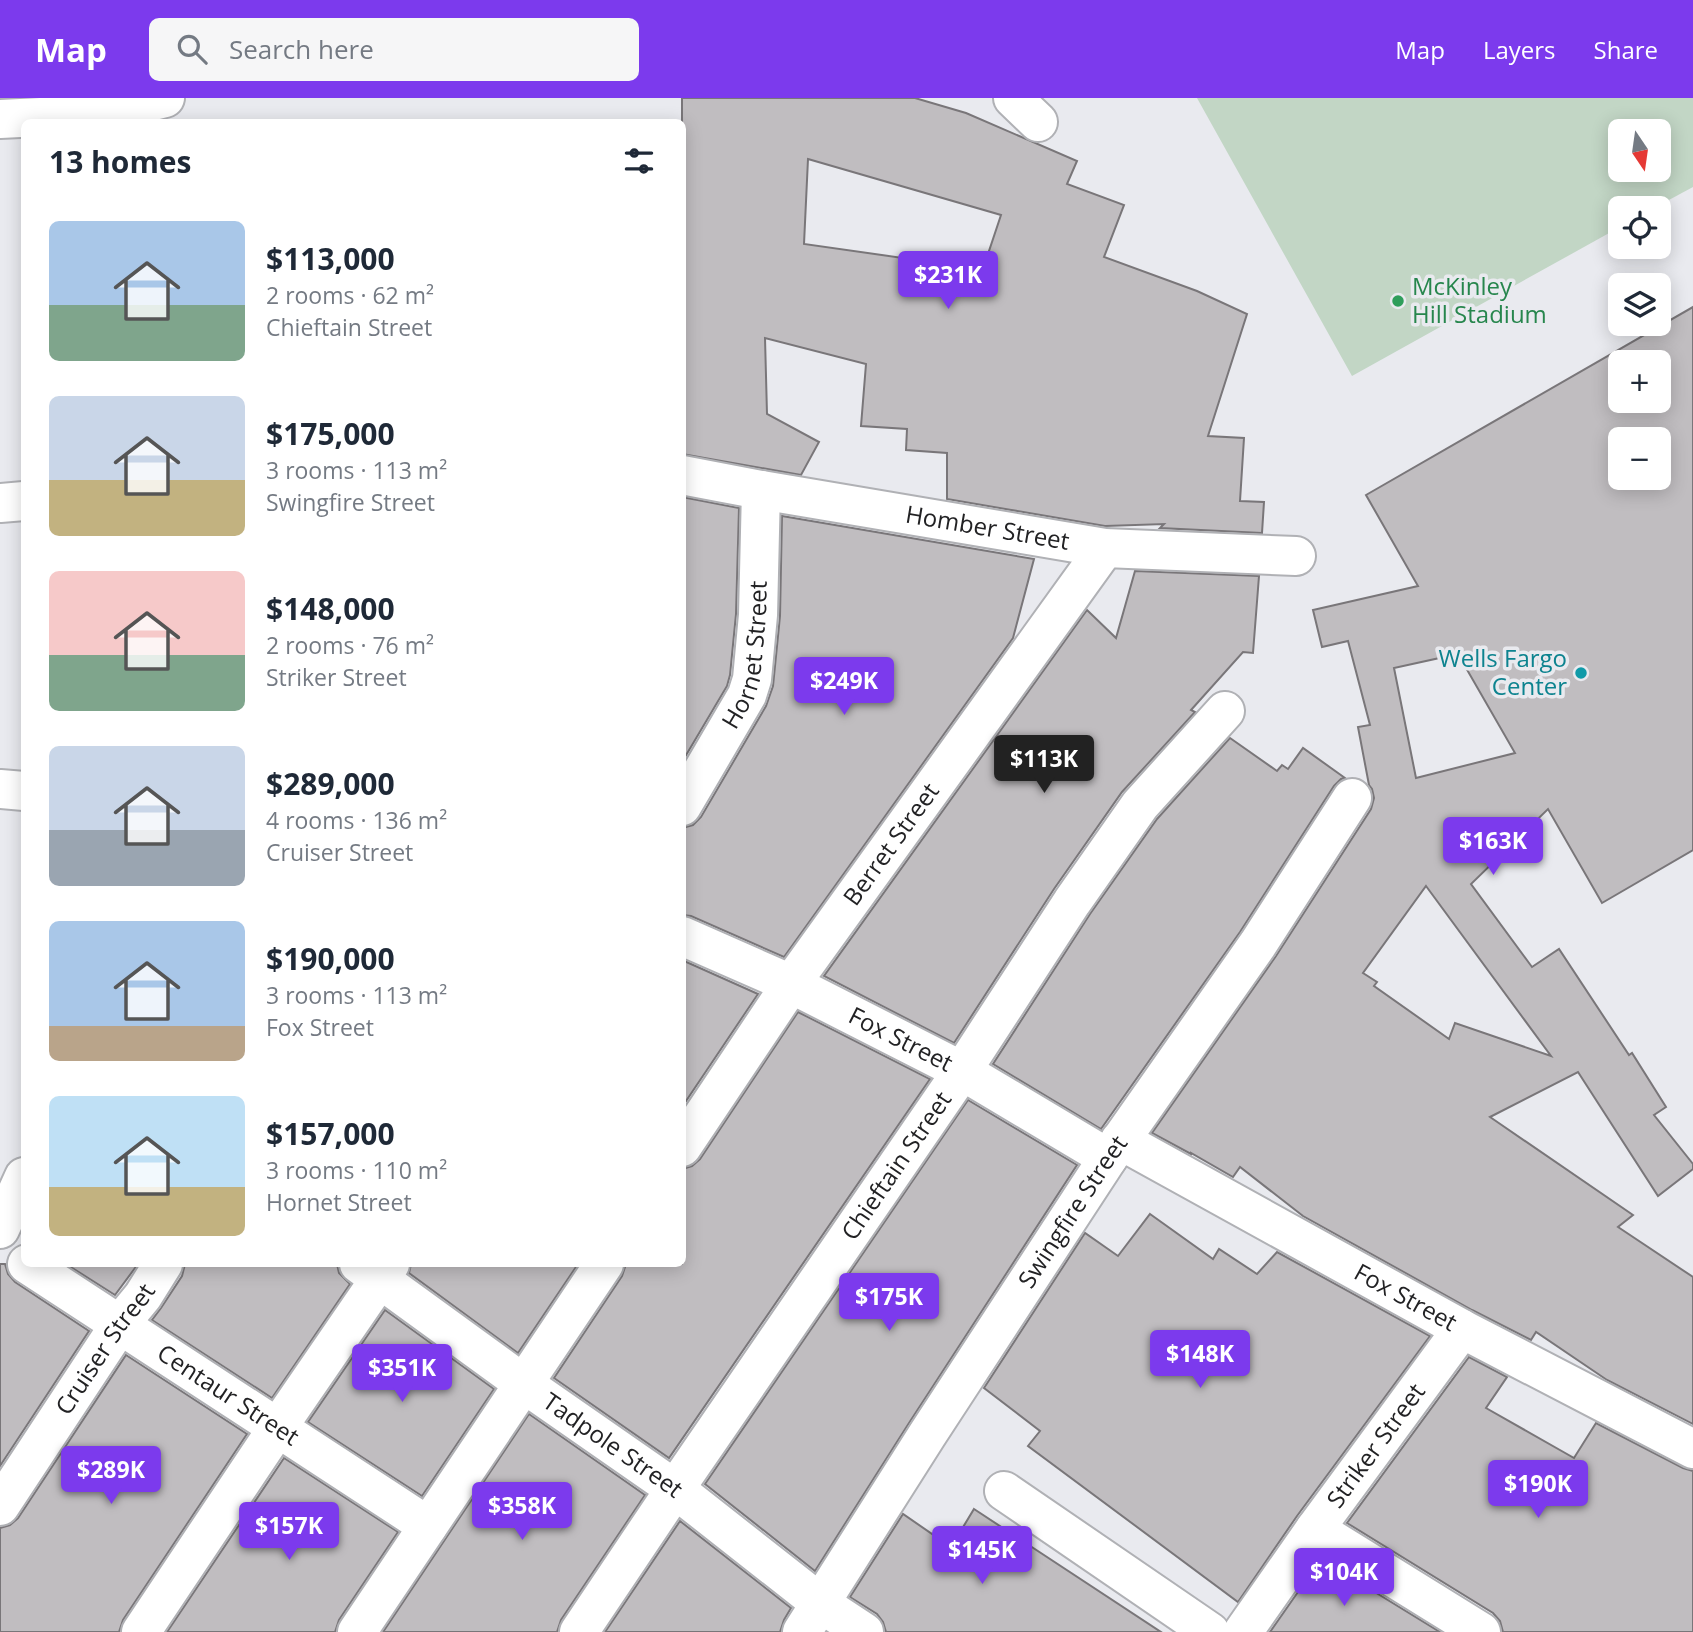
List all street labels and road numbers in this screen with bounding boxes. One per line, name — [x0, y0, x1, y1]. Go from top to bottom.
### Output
street label: Homber Street — [903, 497, 1072, 557]
street label: Hornet Street — [713, 580, 774, 734]
street label: Berret Street — [835, 776, 946, 912]
street label: Fox Street — [844, 998, 959, 1079]
street label: Chieftain Street — [833, 1084, 958, 1246]
street label: Swingfire Street — [1010, 1128, 1134, 1294]
street label: Fox Street — [1349, 1255, 1463, 1338]
street label: Cruiser Street — [47, 1277, 162, 1421]
street label: Centaur Street — [151, 1336, 306, 1452]
street label: Striker Street — [1318, 1376, 1432, 1514]
street label: Tadpole Street — [537, 1384, 691, 1504]

